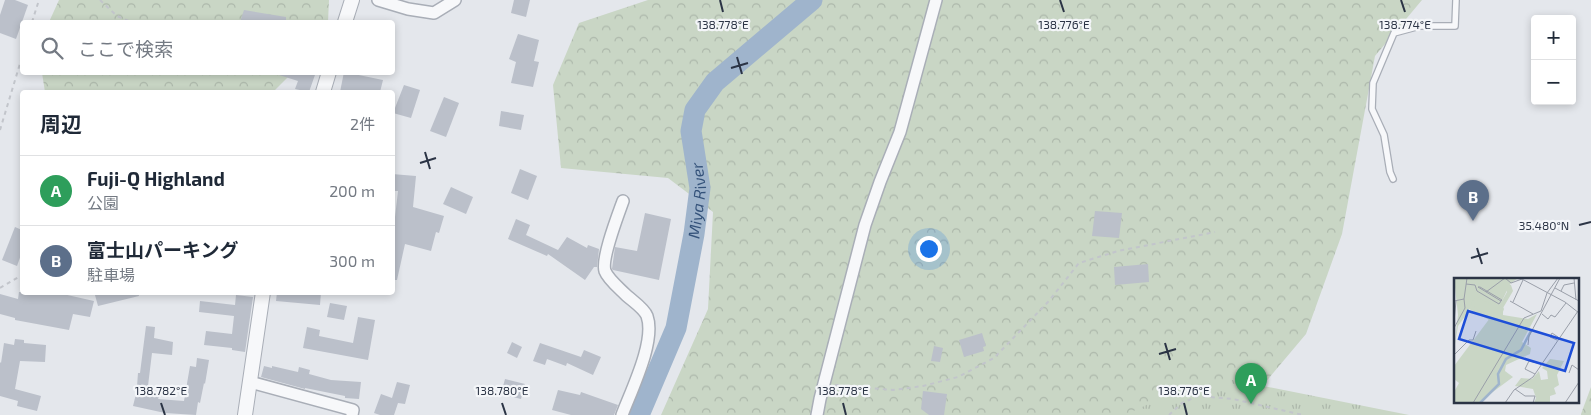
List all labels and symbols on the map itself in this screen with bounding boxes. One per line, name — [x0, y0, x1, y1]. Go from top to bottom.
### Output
text: 138.778°E — [697, 17, 749, 31]
text: 138.776°E — [1038, 17, 1090, 31]
text: 138.774°E — [1379, 17, 1431, 31]
water label: Miya River — [683, 161, 709, 240]
pin: B — [1457, 180, 1489, 221]
text: 35.480°N — [1519, 218, 1569, 232]
your location — [916, 236, 942, 262]
inset map — [1454, 278, 1578, 402]
pin: A — [1235, 363, 1267, 404]
text: 138.782°E — [135, 383, 187, 397]
text: 138.780°E — [476, 383, 529, 397]
text: 138.778°E — [817, 383, 869, 397]
text: 138.776°E — [1158, 383, 1210, 397]

